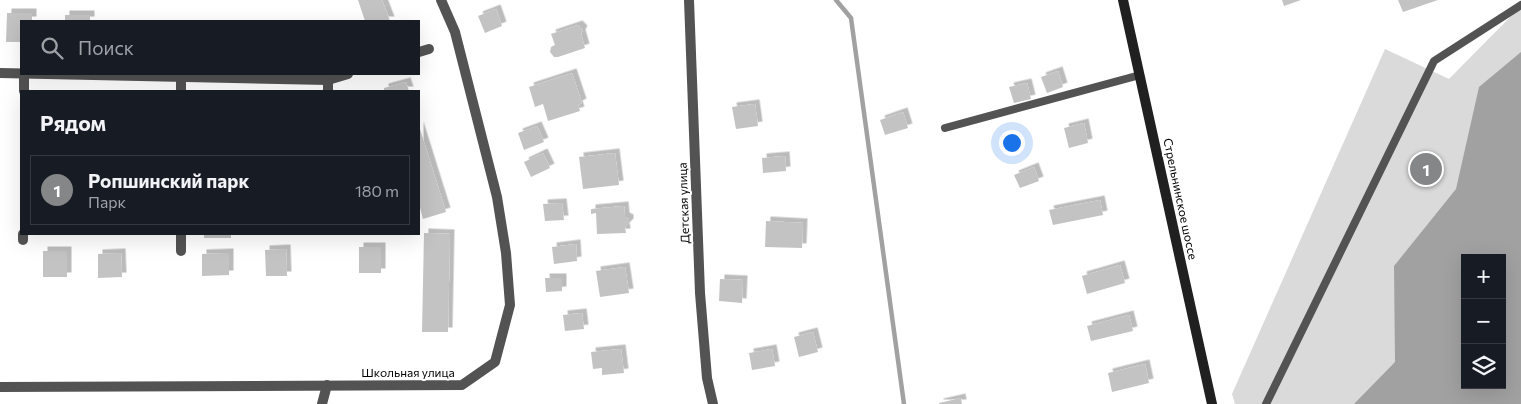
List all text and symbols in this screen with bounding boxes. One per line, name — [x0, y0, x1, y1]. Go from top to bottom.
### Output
search box — [20, 20, 420, 75]
icon: search — [38, 34, 66, 62]
text: Поиск — [78, 36, 134, 59]
text: Рядом — [40, 110, 106, 135]
your location — [999, 130, 1025, 156]
street label: Стрельнинское шоссе — [1161, 137, 1201, 261]
pin: 1 — [1410, 150, 1442, 188]
street label: Детская улица — [675, 162, 691, 244]
text: Ропшинский парк — [88, 169, 249, 192]
text: 1 — [53, 181, 61, 200]
text: 180 m — [355, 181, 399, 200]
text: Парк — [88, 192, 126, 211]
map controls — [1461, 254, 1506, 389]
button: + — [1461, 254, 1506, 299]
button: − — [1461, 299, 1506, 344]
button: layers — [1461, 344, 1506, 389]
street label: Школьная улица — [361, 365, 455, 379]

